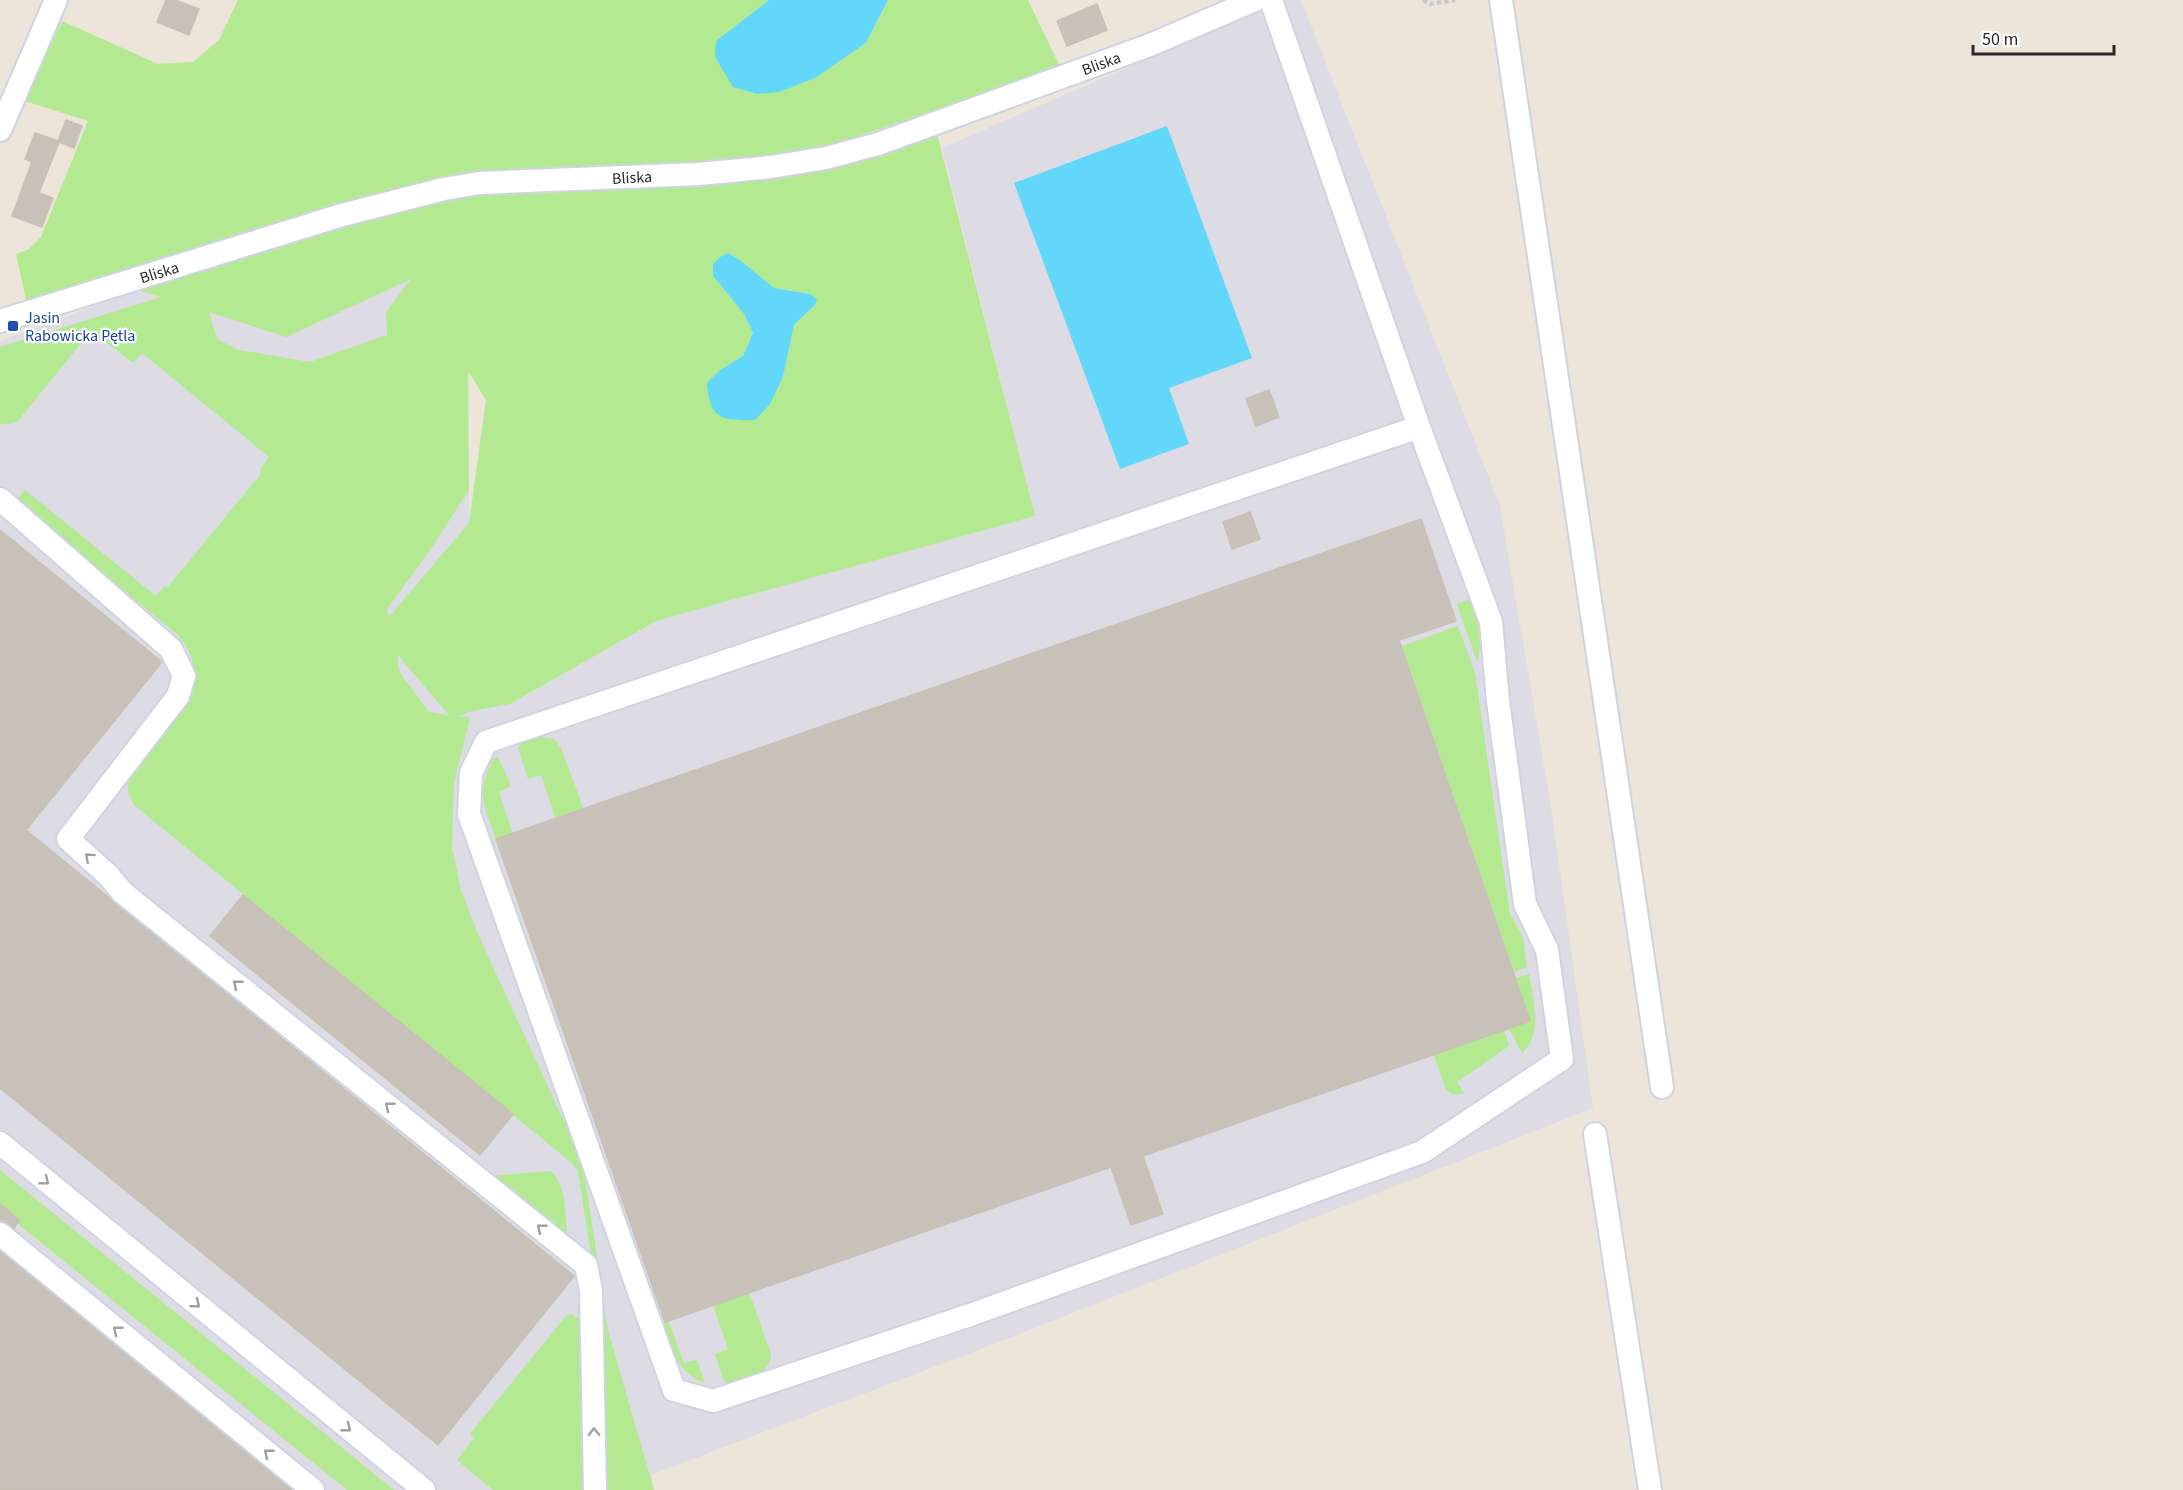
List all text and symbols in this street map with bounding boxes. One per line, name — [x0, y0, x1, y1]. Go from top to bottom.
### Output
scale bar — [1973, 18, 2114, 56]
text: 50 m — [1982, 27, 2018, 52]
street label: Bliska — [1079, 47, 1124, 81]
street label: Bliska — [612, 166, 653, 190]
street label: Bliska — [137, 257, 182, 289]
place label: Jasin Rabowicka Pętla — [25, 307, 135, 347]
marker: Jasin Rabowicka Pętla — [6, 319, 20, 333]
one-way arrow — [85, 853, 95, 864]
one-way arrow — [232, 980, 243, 991]
one-way arrow — [384, 1103, 395, 1114]
one-way arrow — [38, 1173, 49, 1184]
one-way arrow — [536, 1225, 547, 1236]
one-way arrow — [189, 1297, 200, 1308]
one-way arrow — [113, 1326, 124, 1337]
one-way arrow — [340, 1420, 351, 1431]
one-way arrow — [588, 1427, 600, 1436]
one-way arrow — [264, 1449, 275, 1460]

